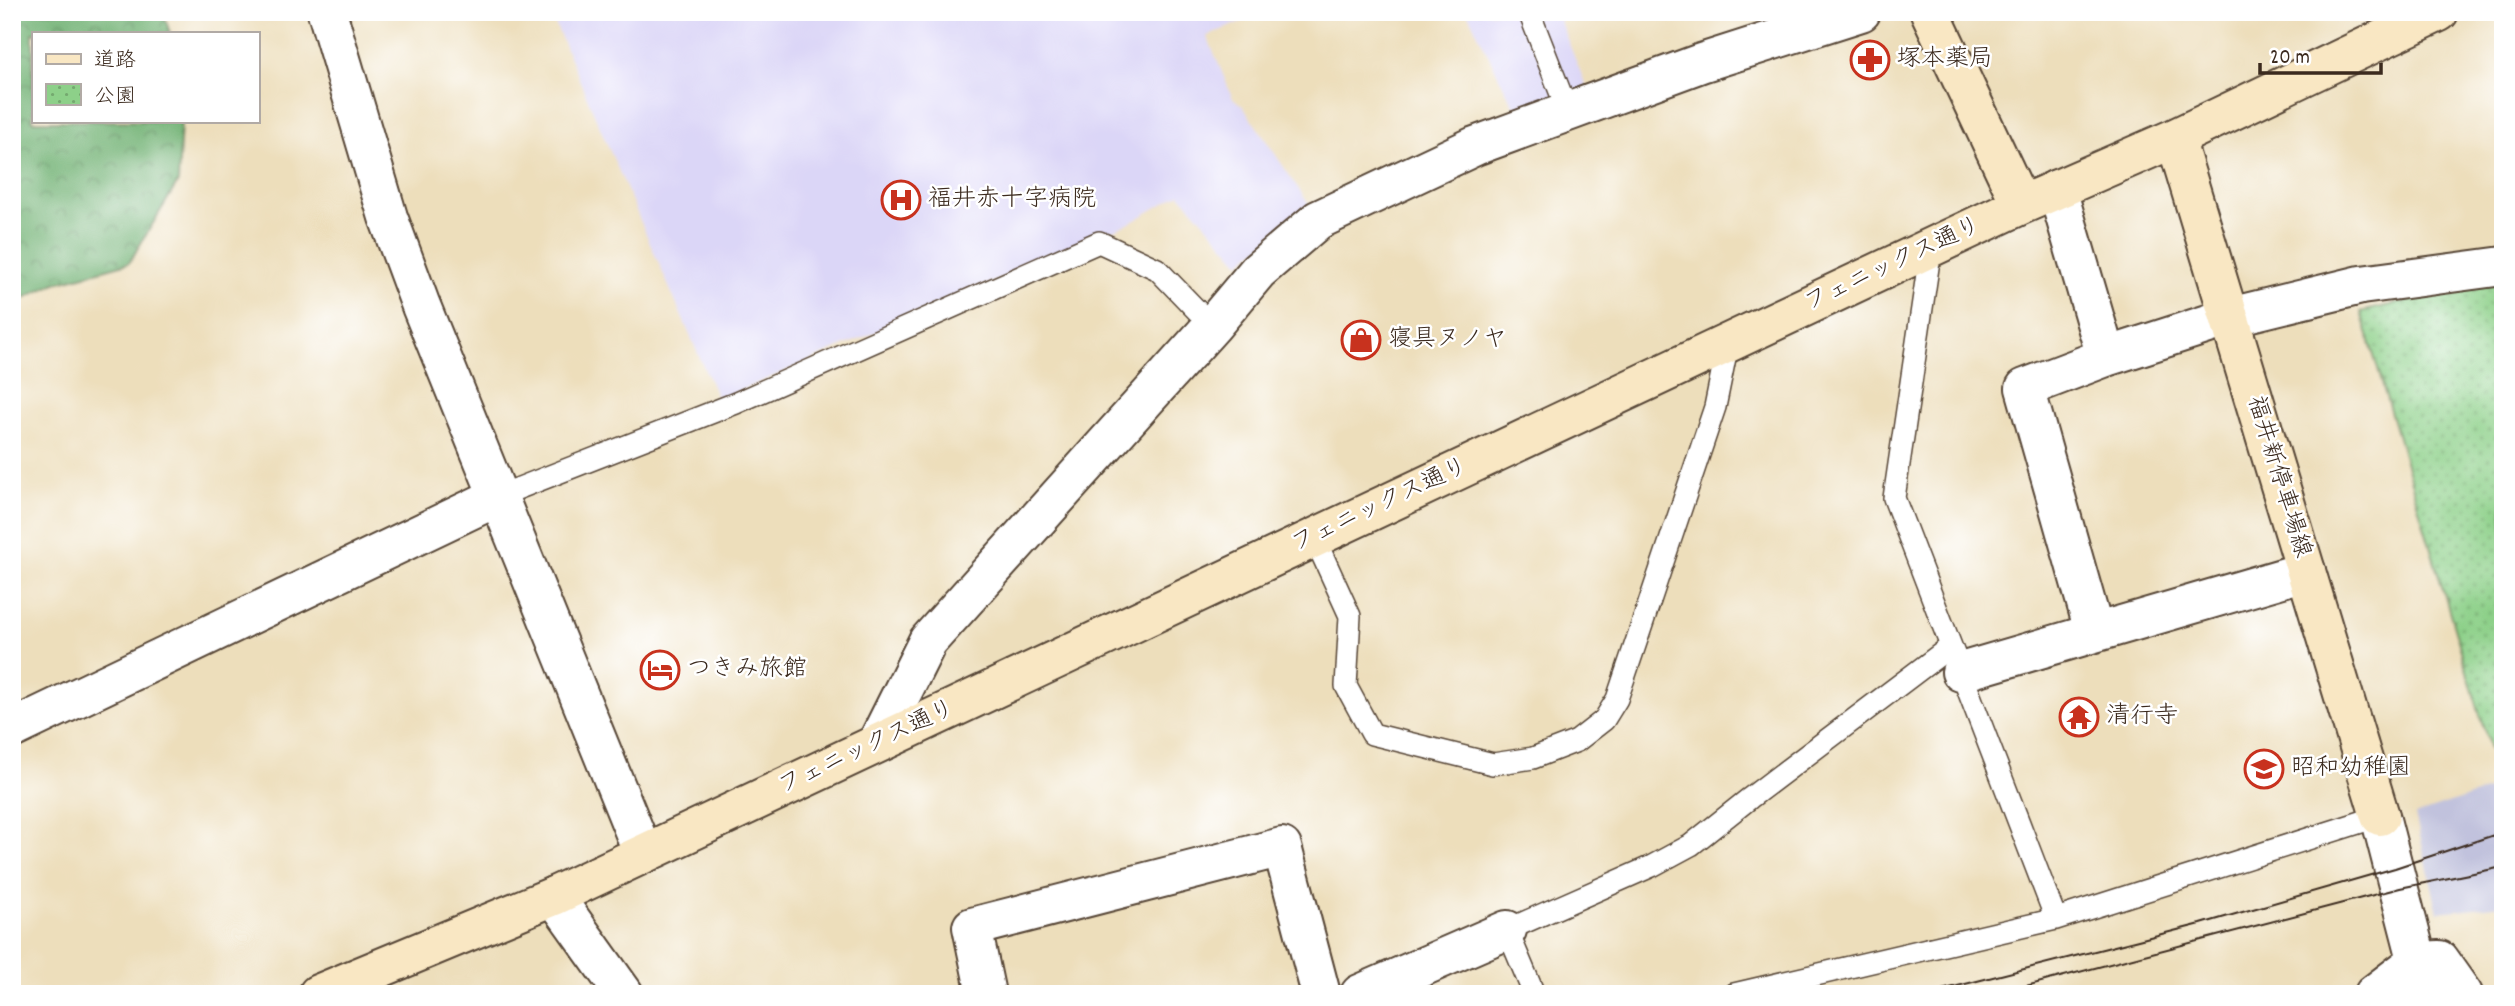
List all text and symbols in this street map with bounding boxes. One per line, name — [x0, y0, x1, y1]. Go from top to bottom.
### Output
legend — [32, 32, 259, 122]
scale bar — [2260, 32, 2380, 76]
pharmacy icon: 塚本薬局 — [1849, 39, 1891, 81]
place label: 塚本薬局 — [1897, 43, 1993, 77]
text: 20 m — [2270, 44, 2310, 74]
text: 道路 — [94, 47, 136, 77]
text: 公園 — [94, 83, 136, 113]
hospital icon: 福井赤十字病院 — [880, 179, 922, 221]
place label: 福井赤十字病院 — [928, 183, 1096, 217]
street label: フェニックス通り — [1799, 209, 1987, 321]
shop icon: 寝具ヌノヤ — [1340, 319, 1382, 361]
place label: 寝具ヌノヤ — [1388, 323, 1507, 357]
street label: 福井新停車場線 — [2237, 392, 2319, 562]
street label: フェニックス通り — [1286, 450, 1474, 562]
hotel icon: つきみ旅館 — [639, 649, 681, 691]
place label: つきみ旅館 — [687, 653, 807, 687]
street label: フェニックス通り — [773, 692, 961, 804]
temple icon: 清行寺 — [2058, 696, 2100, 738]
place label: 清行寺 — [2106, 700, 2178, 734]
school or university icon: 昭和幼稚園 — [2243, 748, 2285, 790]
place label: 昭和幼稚園 — [2291, 752, 2411, 786]

